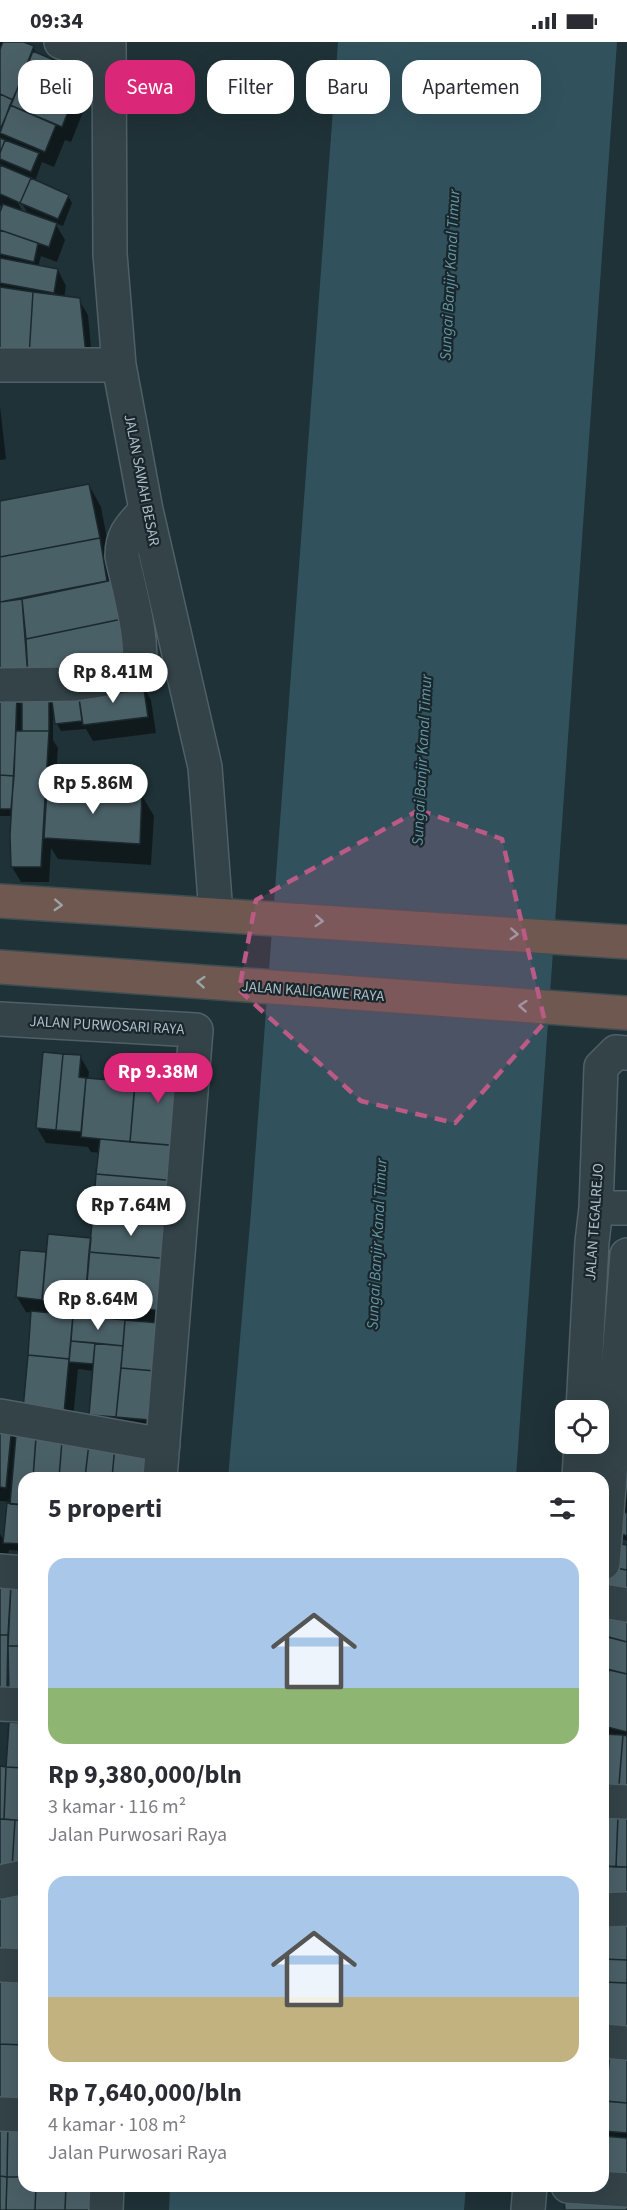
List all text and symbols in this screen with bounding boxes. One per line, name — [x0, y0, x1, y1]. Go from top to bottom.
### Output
text: 09:34 — [30, 5, 83, 37]
chip: Beli — [18, 60, 93, 114]
chip: Sewa — [105, 60, 195, 114]
chip: Filter — [207, 60, 294, 114]
chip: Baru — [306, 60, 390, 114]
chip: Apartemen — [402, 60, 541, 114]
water label: Sungai Banjir Kanal Timur — [435, 187, 466, 361]
street label: JALAN SAWAH BESAR — [118, 412, 165, 548]
pin: Rp 8.41M — [51, 653, 175, 704]
text: Rp 8.41M — [73, 658, 153, 686]
water label: Sungai Banjir Kanal Timur — [407, 672, 438, 846]
pin: Rp 5.86M — [31, 764, 155, 815]
text: Rp 5.86M — [53, 769, 133, 797]
one-way arrow — [54, 898, 63, 911]
one-way arrow — [315, 914, 324, 927]
one-way arrow — [509, 928, 518, 941]
one-way arrow — [197, 976, 206, 989]
street label: JALAN KALIGAWE RAYA — [241, 976, 386, 1007]
one-way arrow — [519, 1000, 528, 1013]
street label: JALAN PURWOSARI RAYA — [29, 1011, 186, 1040]
pin: Rp 9.38M — [96, 1053, 220, 1104]
text: Rp 9.38M — [118, 1058, 198, 1086]
water label: Sungai Banjir Kanal Timur — [362, 1156, 393, 1330]
street label: JALAN TEGALREJO — [580, 1163, 609, 1281]
pin: Rp 7.64M — [69, 1186, 193, 1237]
text: Rp 7.64M — [91, 1191, 171, 1219]
pin: Rp 8.64M — [36, 1280, 160, 1331]
text: Rp 8.64M — [58, 1285, 138, 1313]
map controls — [555, 1400, 609, 1454]
button: locate — [555, 1400, 609, 1454]
text: 5 properti — [48, 1490, 162, 1527]
icon: filters — [546, 1492, 579, 1525]
icon: home — [260, 1597, 368, 1705]
text: Rp 9,380,000/bln — [48, 1756, 242, 1793]
text: 3 kamar · 116 m² — [48, 1793, 186, 1821]
text: Jalan Purwosari Raya — [48, 1821, 227, 1849]
icon: home — [260, 1915, 368, 2023]
text: Rp 7,640,000/bln — [48, 2074, 242, 2111]
text: 4 kamar · 108 m² — [48, 2111, 186, 2139]
text: Jalan Purwosari Raya — [48, 2139, 227, 2167]

